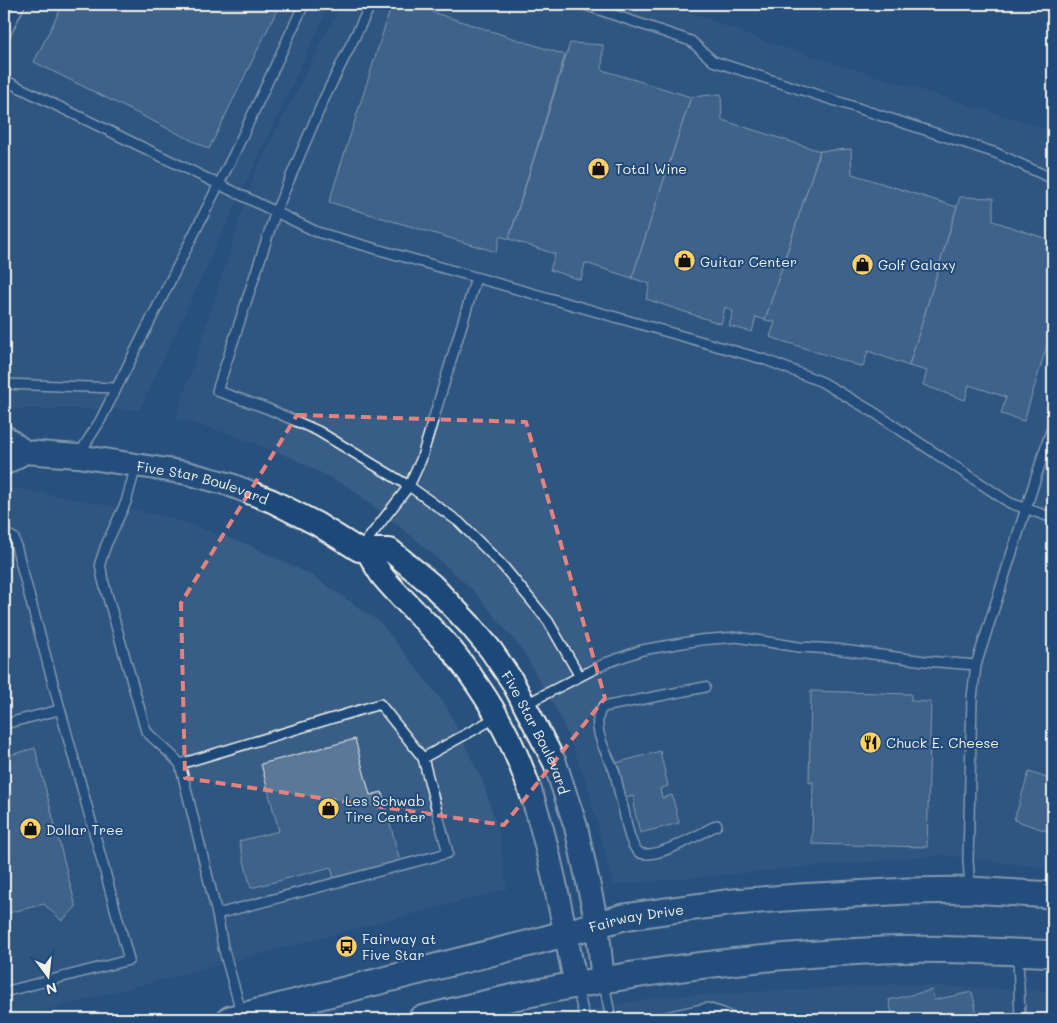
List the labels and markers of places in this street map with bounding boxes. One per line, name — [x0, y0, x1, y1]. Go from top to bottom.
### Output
shop icon: Total Wine — [587, 156, 611, 180]
place label: Total Wine — [615, 159, 687, 178]
shop icon: Guitar Center — [672, 249, 696, 273]
place label: Guitar Center — [700, 252, 797, 271]
shop icon: Golf Galaxy — [850, 252, 874, 276]
place label: Golf Galaxy — [878, 255, 956, 274]
restaurant icon: Chuck E. Cheese — [858, 730, 882, 754]
place label: Chuck E. Cheese — [886, 733, 999, 752]
place label: Les Schwab Tire Center — [345, 791, 426, 826]
shop icon: Les Schwab Tire Center — [317, 796, 341, 820]
shop icon: Dollar Tree — [18, 817, 42, 841]
place label: Dollar Tree — [46, 820, 123, 839]
place label: Fairway at Five Star — [362, 929, 436, 964]
bus stop icon: Fairway at Five Star — [334, 934, 358, 958]

